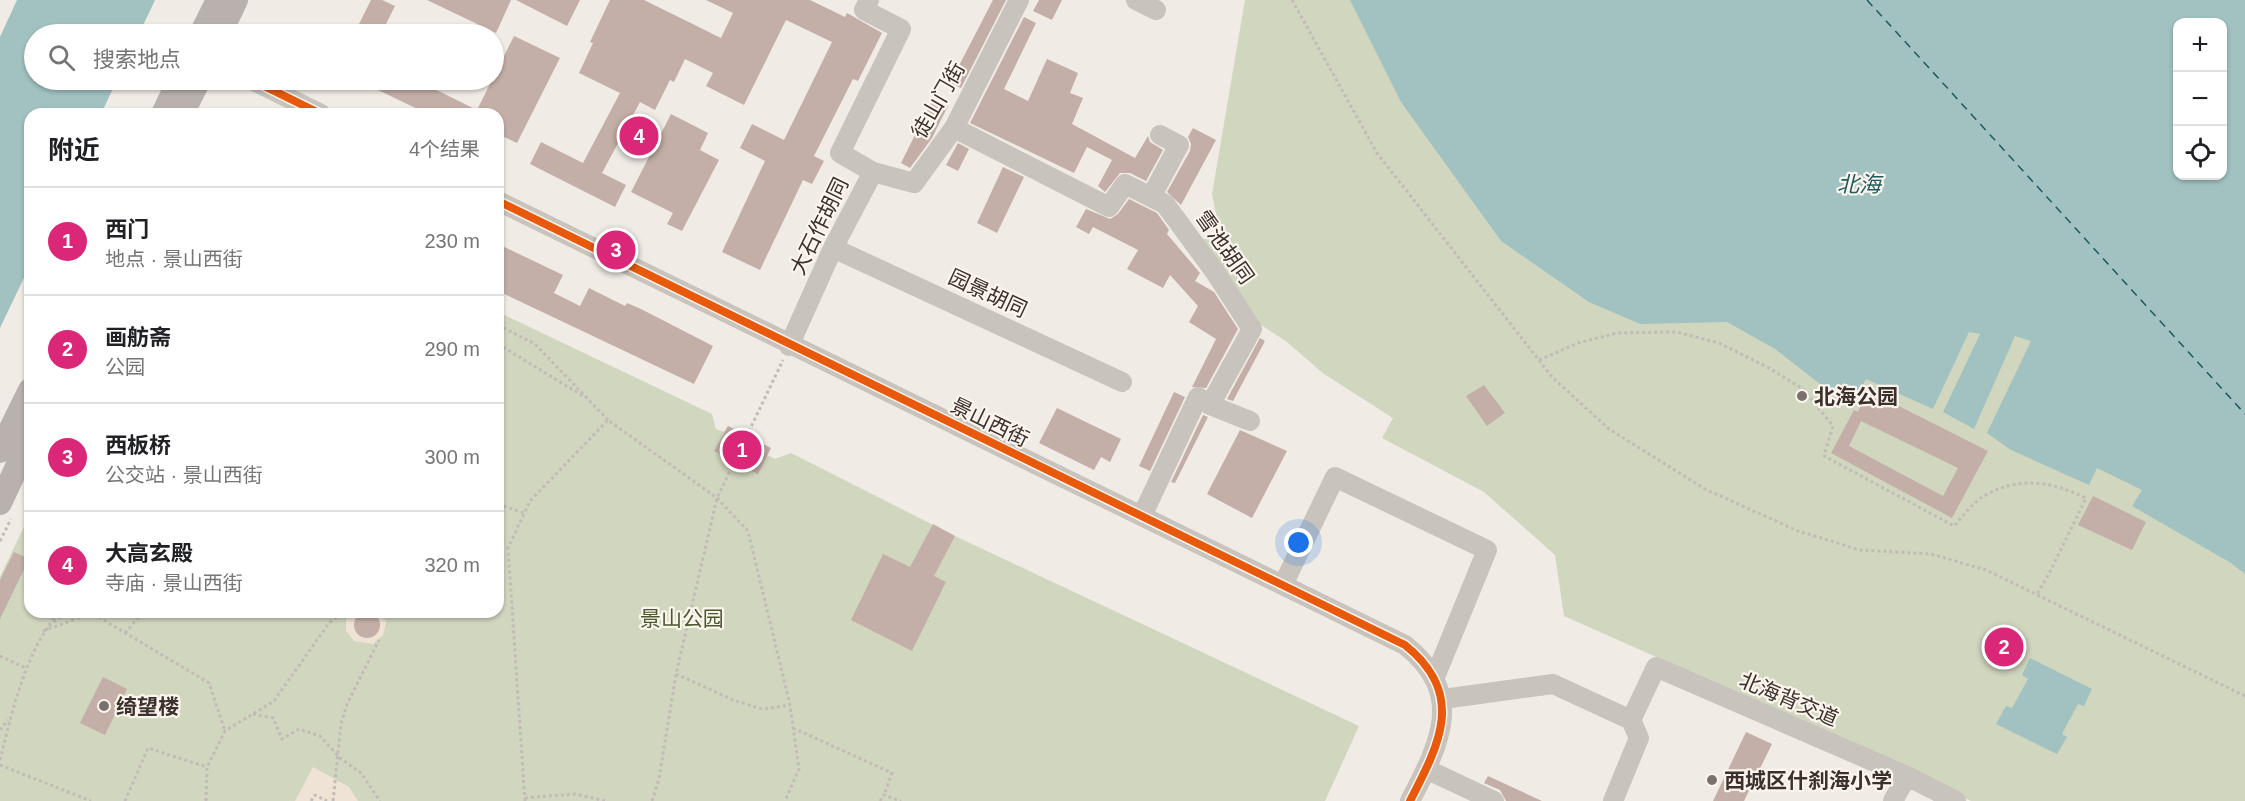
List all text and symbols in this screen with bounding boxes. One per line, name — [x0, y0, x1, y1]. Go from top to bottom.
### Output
map controls — [2173, 18, 2227, 180]
button: + — [2173, 18, 2227, 72]
search box — [24, 24, 504, 90]
icon: search — [45, 41, 78, 74]
text: 搜索地点 — [93, 47, 181, 72]
street label: 徒山门街 — [907, 58, 969, 142]
button: − — [2173, 72, 2227, 126]
pin: 4 — [620, 114, 658, 158]
button: locate — [2173, 126, 2227, 180]
text: 附近 — [48, 135, 100, 165]
text: 4个结果 — [409, 138, 480, 160]
water label: 北海 — [1837, 172, 1884, 197]
street label: 大石作胡同 — [786, 174, 852, 278]
street label: 雪池胡同 — [1191, 206, 1259, 288]
text: 西门 — [105, 217, 149, 242]
pin: 3 — [596, 228, 636, 272]
text: 1 — [62, 230, 73, 252]
text: 230 m — [424, 230, 480, 252]
text: 地点 · 景山西街 — [105, 248, 243, 270]
street label: 园景胡同 — [945, 265, 1031, 321]
text: 画舫斋 — [105, 325, 171, 350]
text: 2 — [62, 338, 73, 360]
text: 290 m — [424, 338, 480, 360]
text: 公园 — [105, 356, 145, 378]
place label: 北海公园 — [1814, 385, 1898, 408]
marker: 北海公园 — [1795, 389, 1809, 403]
street label: 景山西街 — [947, 393, 1033, 451]
pin: 1 — [722, 428, 762, 472]
text: 西板桥 — [105, 433, 171, 458]
text: 3 — [62, 446, 73, 468]
text: 300 m — [424, 446, 480, 468]
text: 公交站 · 景山西街 — [105, 464, 263, 486]
your location — [1284, 528, 1313, 557]
text: 大高玄殿 — [105, 541, 193, 566]
text: 4 — [62, 554, 73, 576]
text: 320 m — [424, 554, 480, 576]
text: 寺庙 · 景山西街 — [105, 572, 243, 594]
park label: 景山公园 — [640, 607, 724, 630]
pin: 2 — [1984, 624, 2024, 670]
street label: 北海背交道 — [1736, 668, 1842, 730]
place label: 绮望楼 — [116, 695, 179, 718]
marker: 绮望楼 — [97, 699, 111, 713]
place label: 西城区什刹海小学 — [1724, 769, 1892, 792]
marker: 西城区什刹海小学 — [1705, 773, 1719, 787]

